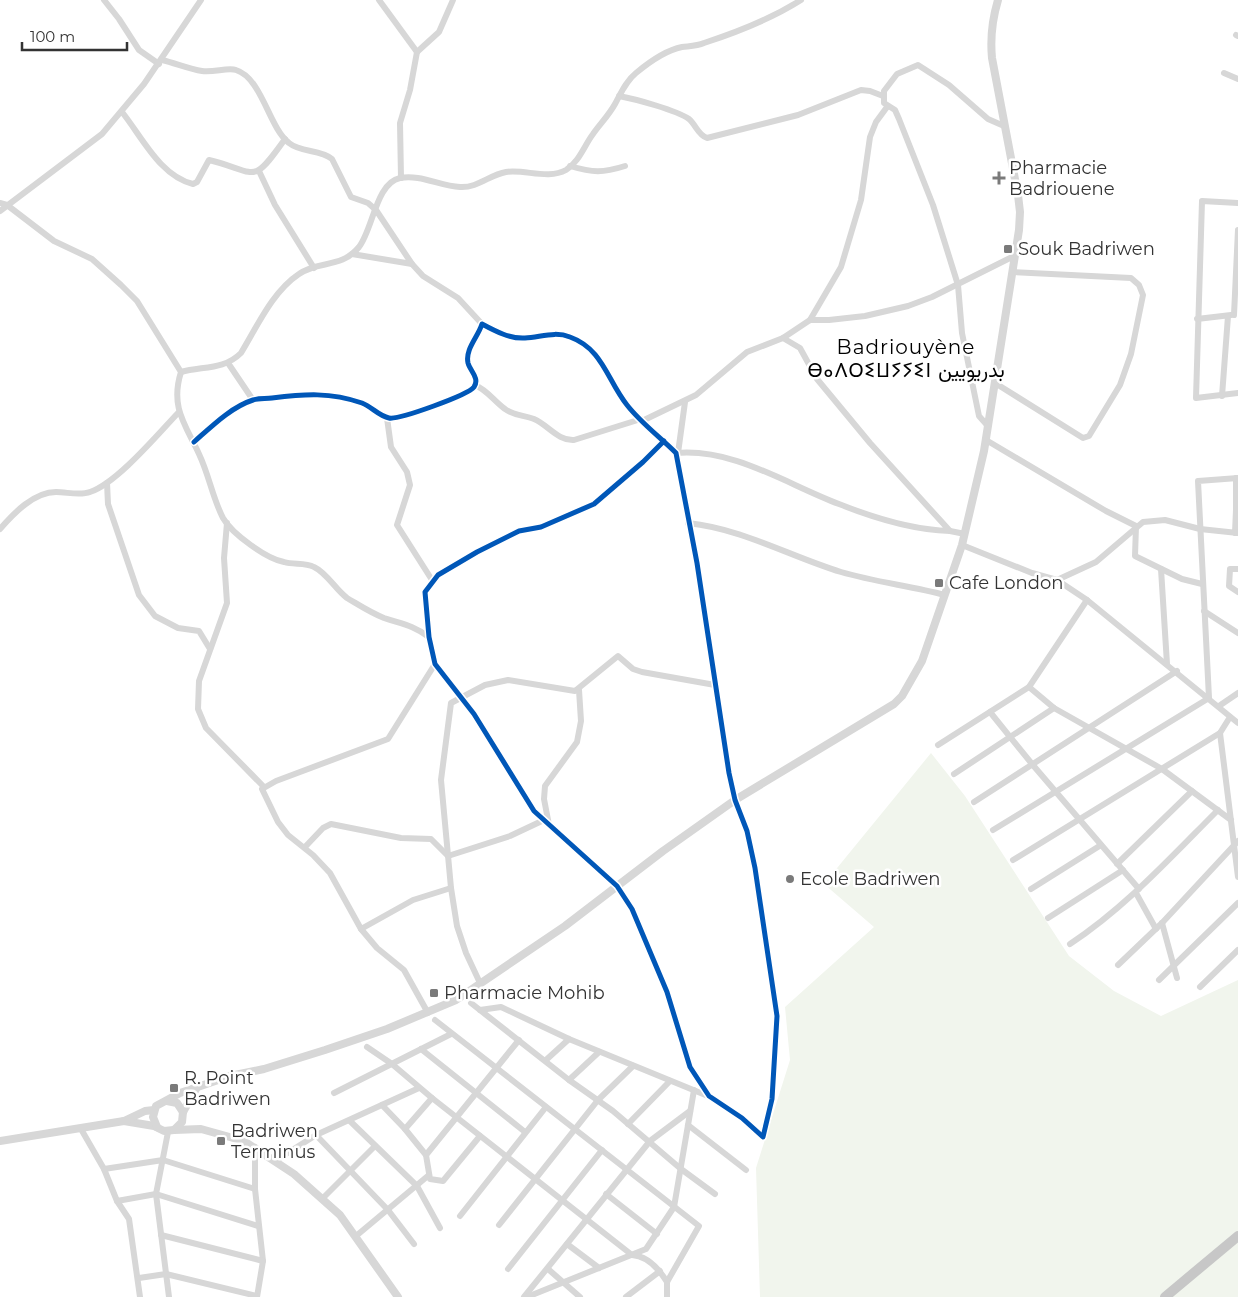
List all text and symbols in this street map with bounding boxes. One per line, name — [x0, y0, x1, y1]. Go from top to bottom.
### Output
scale bar — [22, 20, 128, 52]
text: 100 m — [30, 27, 75, 46]
place label: Pharmacie Badriouene — [1009, 157, 1115, 200]
marker: Pharmacie Badriouene — [993, 172, 1005, 184]
place label: Souk Badriwen — [1018, 238, 1155, 260]
marker: Souk Badriwen — [1002, 243, 1014, 255]
district label: Badriouyène ⴱⴰⴷⵔⵉⵡⵢⵢⵉⵏ بدريويين — [807, 335, 1005, 383]
place label: Cafe London — [949, 572, 1063, 594]
marker: Cafe London — [933, 577, 945, 589]
place label: Ecole Badriwen — [800, 868, 941, 890]
marker: Ecole Badriwen — [784, 873, 796, 885]
place label: Pharmacie Mohib — [444, 982, 605, 1004]
marker: Pharmacie Mohib — [428, 987, 440, 999]
place label: R. Point Badriwen — [184, 1067, 271, 1110]
marker: R. Point Badriwen — [168, 1082, 180, 1094]
place label: Badriwen Terminus — [231, 1120, 318, 1163]
marker: Badriwen Terminus — [215, 1135, 227, 1147]

